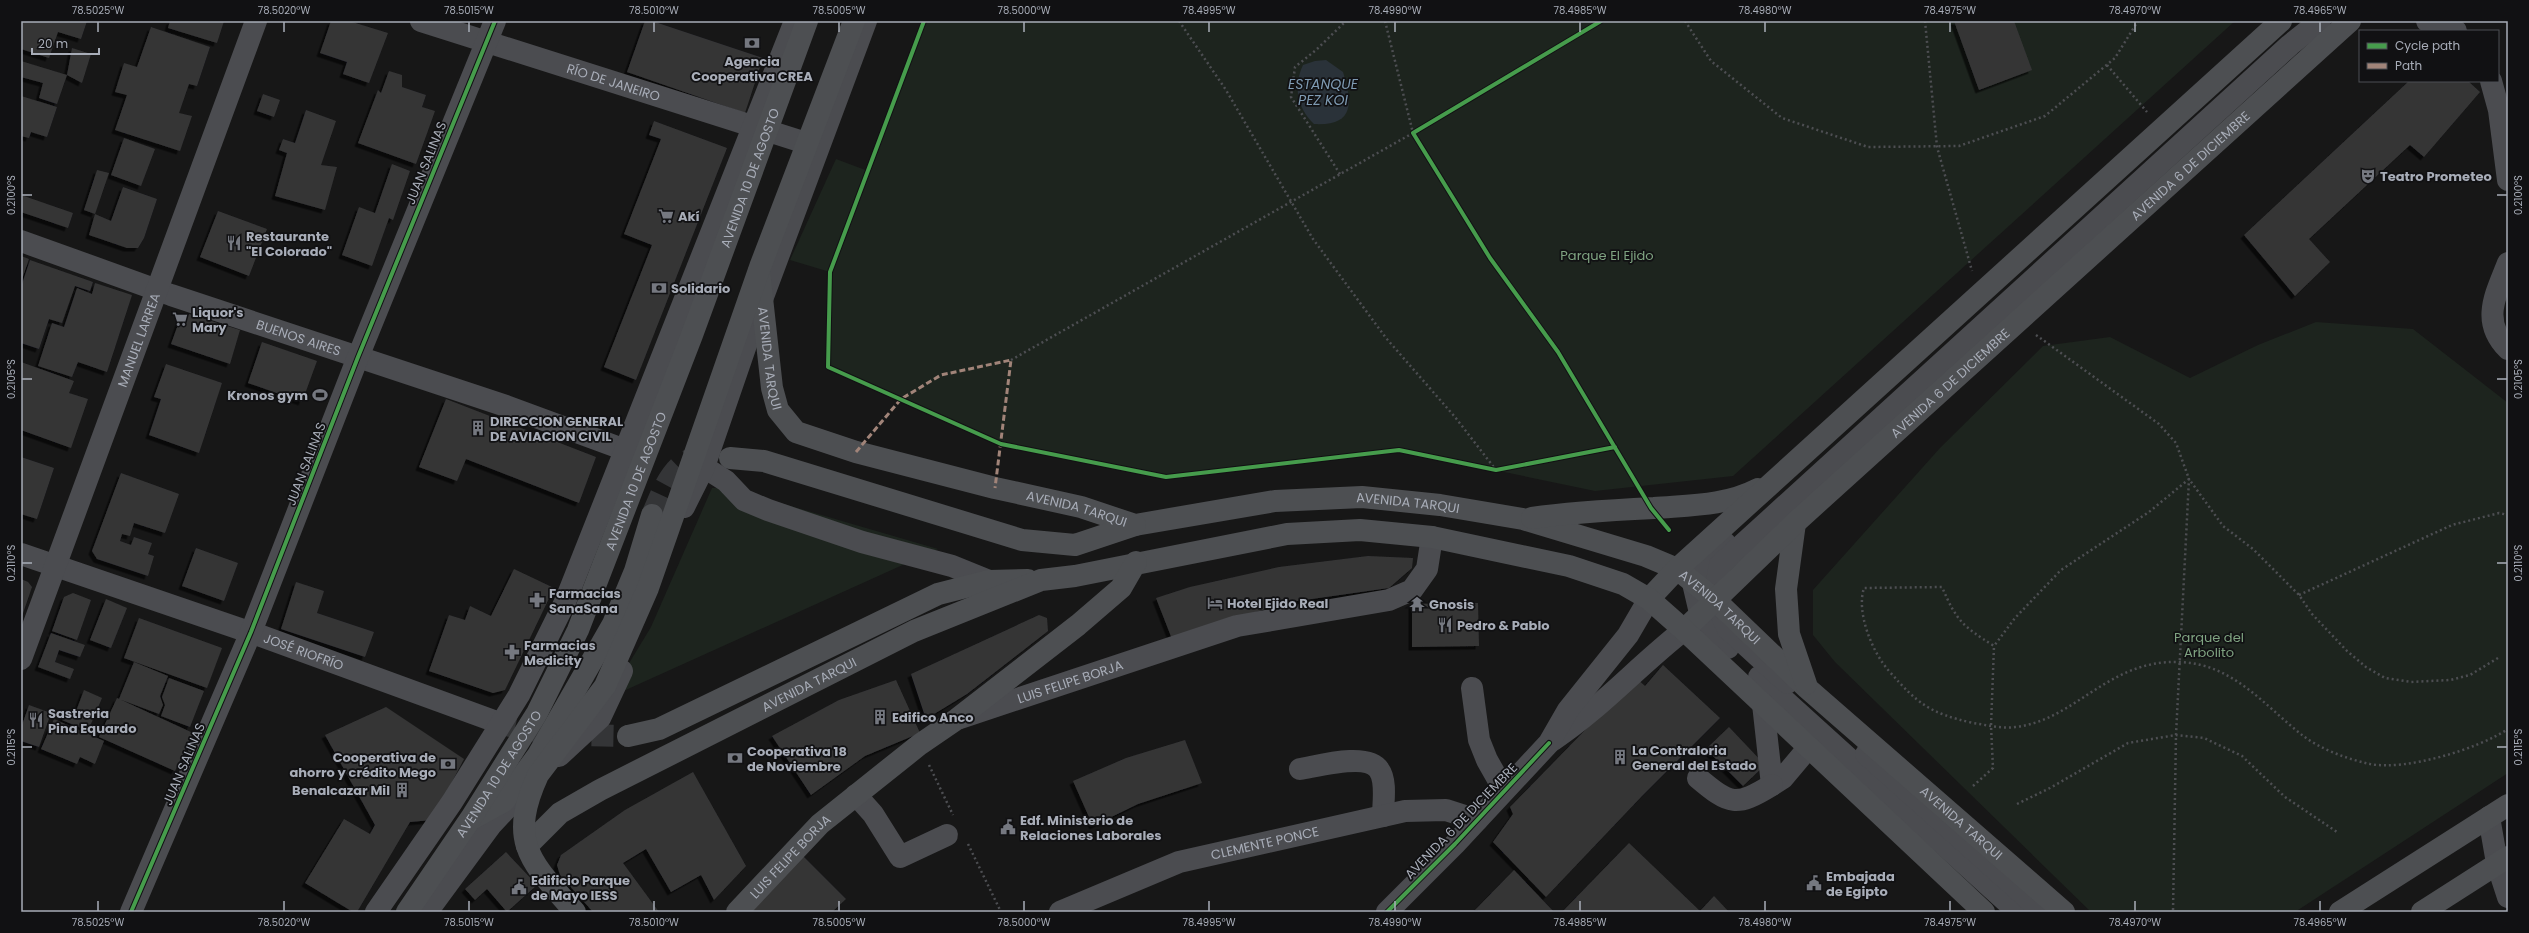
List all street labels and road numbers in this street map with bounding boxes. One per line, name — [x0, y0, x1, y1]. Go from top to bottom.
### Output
street label: RÍO DE JANEIRO — [564, 58, 663, 106]
street label: AVENIDA 10 DE AGOSTO — [715, 105, 784, 250]
street label: AVENIDA 6 DE DICIEMBRE — [2126, 106, 2254, 225]
street label: JUAN SALINAS — [401, 119, 451, 207]
street label: MANUEL LARREA — [112, 290, 165, 390]
street label: AVENIDA TARQUI — [754, 306, 787, 412]
street label: BUENOS AIRES — [254, 314, 344, 360]
street label: AVENIDA 6 DE DICIEMBRE — [1886, 324, 2014, 442]
street label: AVENIDA 10 DE AGOSTO — [600, 409, 671, 553]
street label: JUAN SALINAS — [281, 420, 331, 508]
street label: AVENIDA TARQUI — [1024, 486, 1130, 531]
street label: AVENIDA TARQUI — [1356, 487, 1461, 518]
street label: AVENIDA TARQUI — [1675, 565, 1765, 649]
street label: JOSÉ RIOFRÍO — [261, 628, 346, 675]
street label: AVENIDA TARQUI — [758, 652, 860, 716]
street label: LUIS FELIPE BORJA — [1015, 655, 1126, 708]
street label: AVENIDA 10 DE AGOSTO — [451, 706, 546, 841]
street label: JUAN SALINAS — [158, 720, 210, 808]
street label: AVENIDA 6 DE DICIEMBRE — [1400, 759, 1522, 883]
street label: AVENIDA TARQUI — [1916, 781, 2007, 864]
street label: LUIS FELIPE BORJA — [745, 809, 835, 903]
street label: CLEMENTE PONCE — [1209, 821, 1321, 864]

